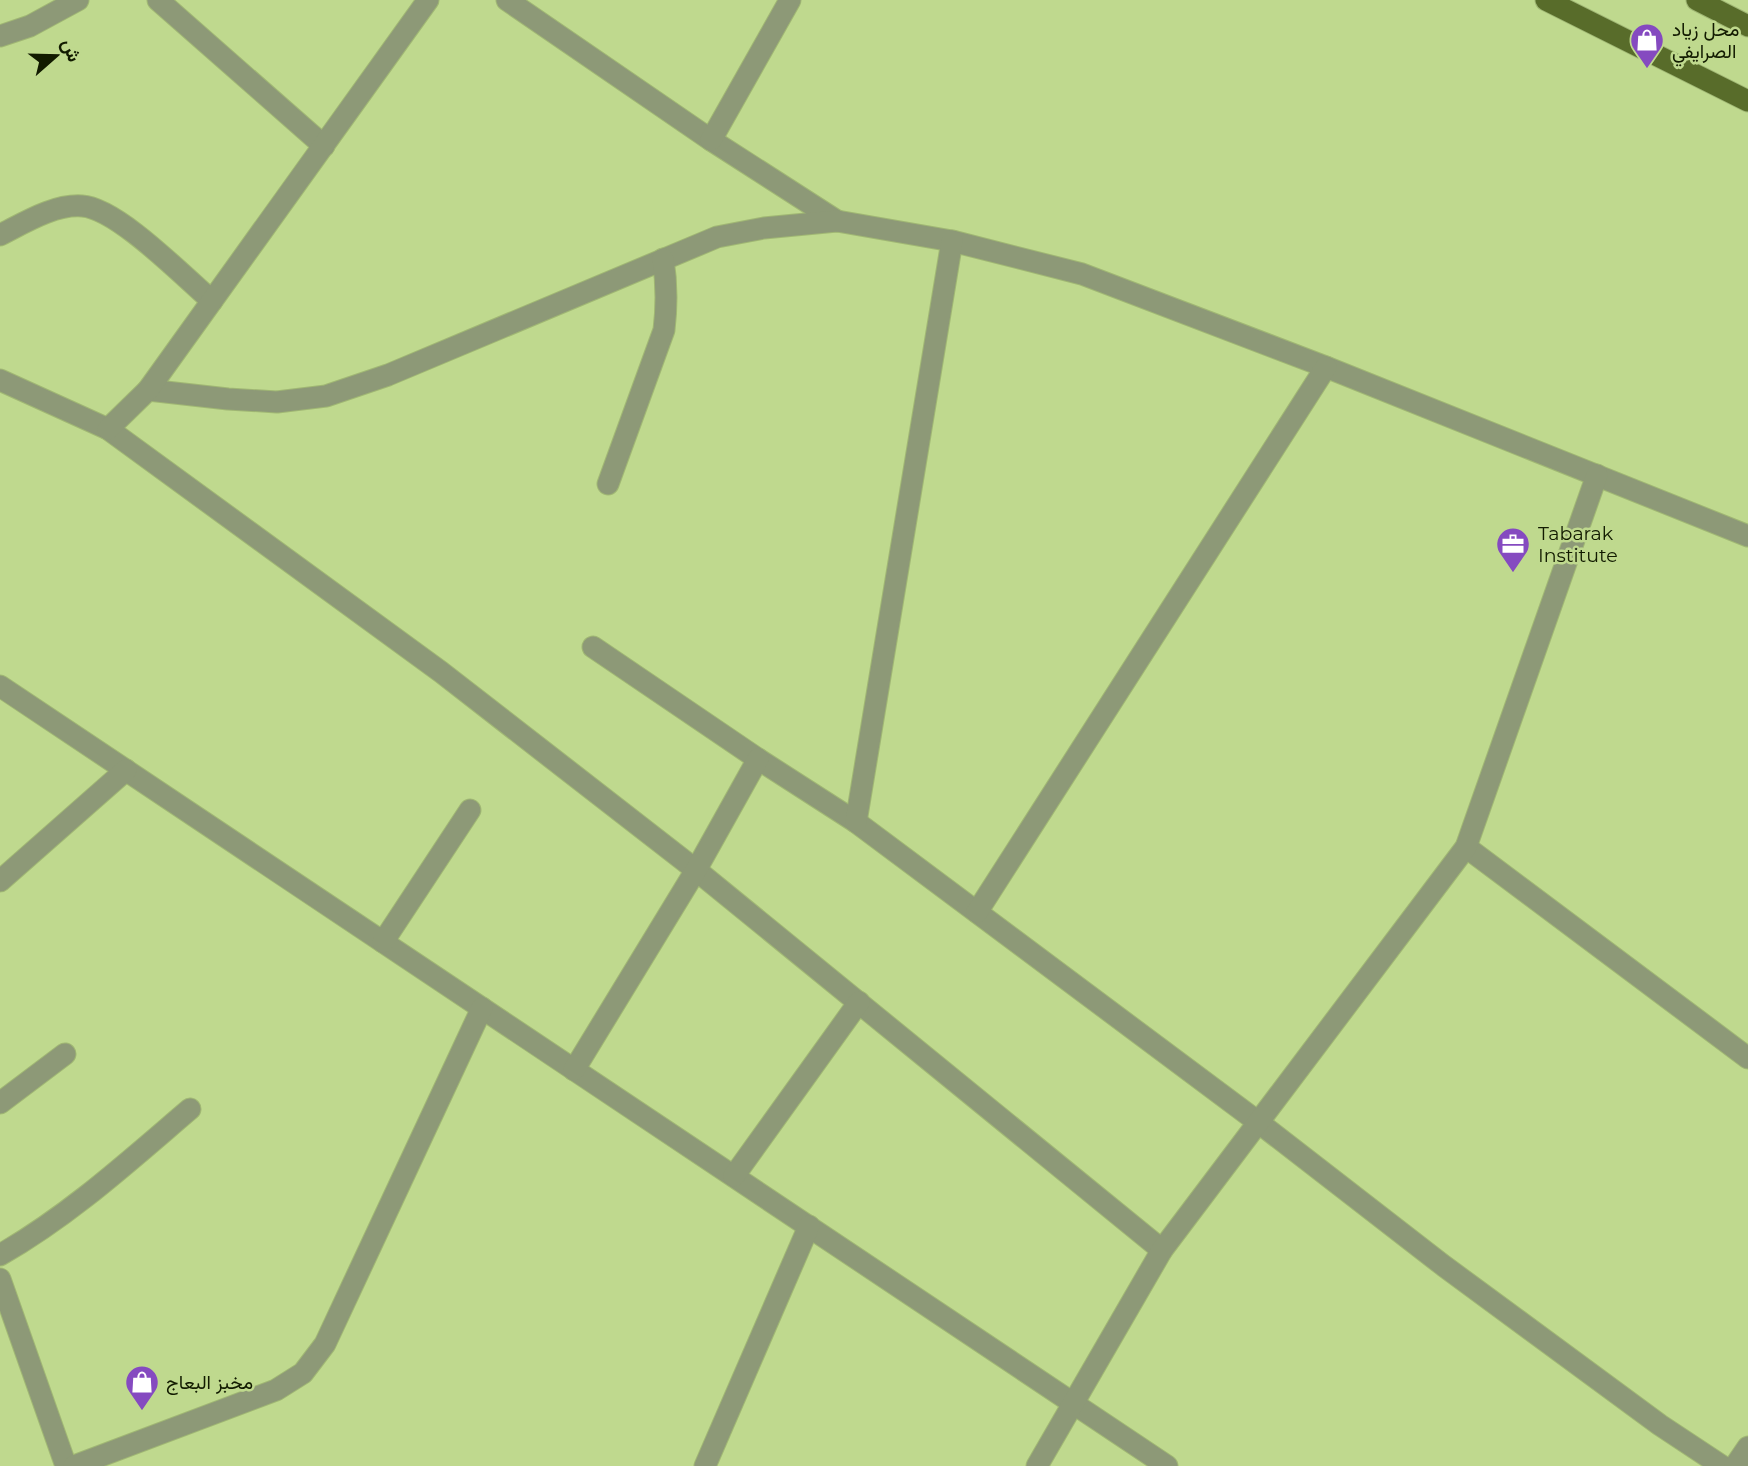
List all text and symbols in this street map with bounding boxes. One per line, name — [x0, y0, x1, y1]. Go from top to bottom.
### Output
place label: محل زياد الصرايفي — [1672, 18, 1739, 67]
north arrow — [21, 21, 91, 91]
shop icon: محل زياد الصرايفي — [1628, 21, 1666, 70]
text: ش — [57, 36, 86, 65]
place label: Tabarak Institute — [1538, 522, 1618, 567]
office icon: Tabarak Institute — [1494, 525, 1532, 574]
shop icon: مخبز البعاج — [123, 1363, 161, 1412]
place label: مخبز البعاج — [166, 1371, 253, 1395]

